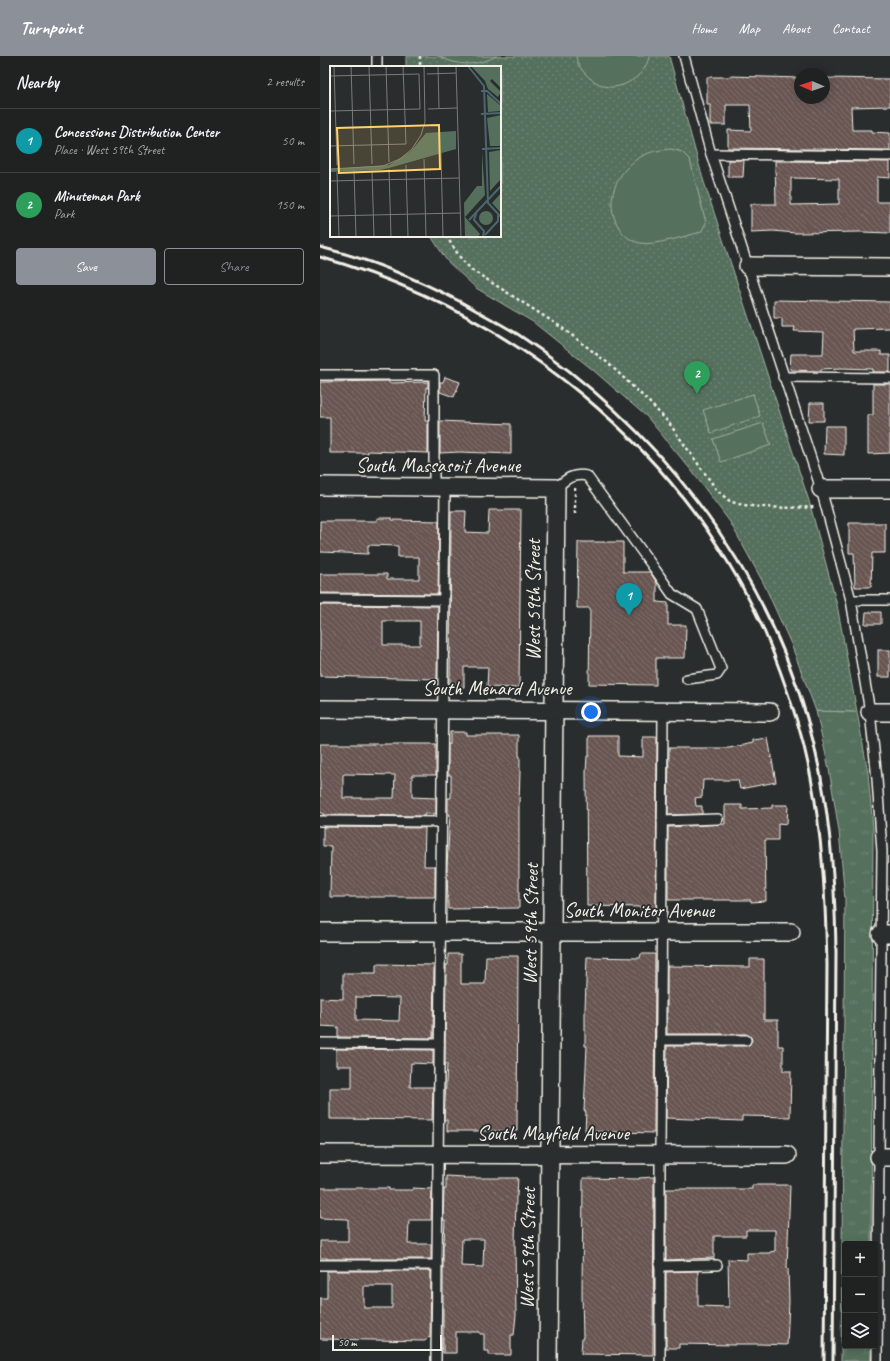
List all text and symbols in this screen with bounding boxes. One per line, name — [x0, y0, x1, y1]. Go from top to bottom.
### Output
text: Turnpoint — [20, 16, 82, 40]
text: Home — [691, 20, 717, 37]
text: Map — [739, 20, 760, 37]
text: About — [782, 20, 810, 37]
text: Contact — [832, 20, 870, 37]
inset map — [330, 66, 501, 237]
north arrow — [794, 68, 830, 104]
text: Nearby — [16, 72, 59, 93]
text: 2 results — [266, 74, 304, 90]
text: Concessions Distribution Center — [54, 123, 219, 142]
text: 1 — [26, 133, 32, 149]
text: 50 m — [282, 133, 304, 149]
text: Place · West 59th Street — [54, 142, 164, 158]
text: Minuteman Park — [54, 187, 140, 206]
text: 2 — [26, 197, 32, 213]
text: 150 m — [276, 197, 304, 213]
text: Park — [54, 206, 75, 222]
button: Save — [16, 248, 156, 285]
button: Share — [164, 248, 304, 285]
pin: 2 — [684, 361, 710, 394]
street label: South Massasoit Avenue — [356, 453, 522, 478]
street label: West 59th Street — [521, 537, 546, 661]
pin: 1 — [616, 583, 642, 616]
street label: South Menard Avenue — [422, 676, 573, 701]
your location — [581, 702, 601, 722]
street label: West 59th Street — [517, 861, 544, 985]
street label: South Monitor Avenue — [564, 898, 716, 923]
street label: South Mayfield Avenue — [477, 1121, 630, 1146]
street label: West 59th Street — [514, 1185, 541, 1309]
map controls — [842, 1241, 878, 1349]
button: + — [842, 1241, 878, 1277]
button: − — [842, 1277, 878, 1313]
button: layers — [842, 1313, 878, 1349]
scale bar — [332, 1333, 442, 1352]
text: 50 m — [338, 1335, 357, 1349]

